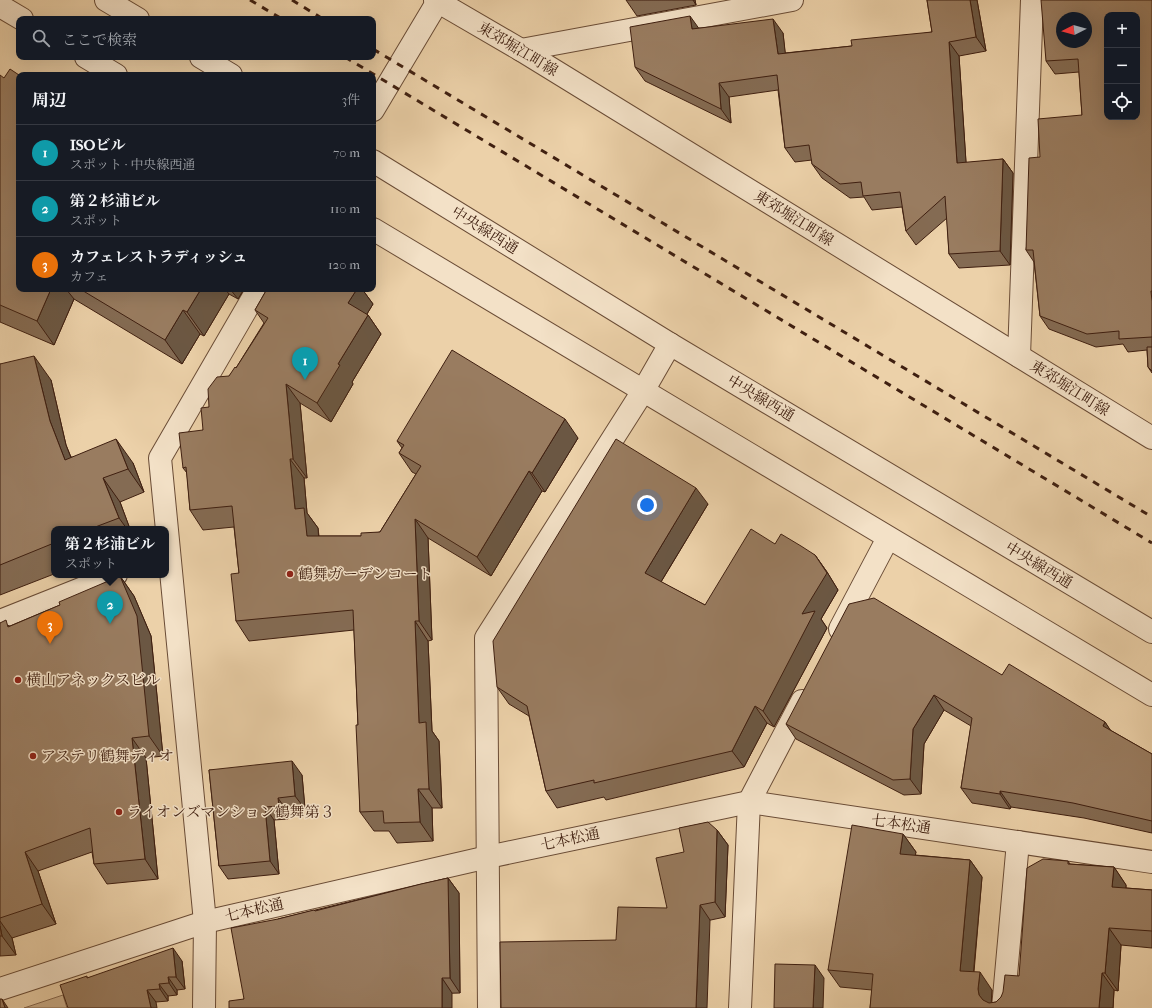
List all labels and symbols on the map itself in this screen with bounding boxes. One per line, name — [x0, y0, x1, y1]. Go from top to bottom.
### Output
north arrow — [1056, 12, 1092, 48]
street label: 東郊堀江町線 — [475, 18, 561, 80]
street label: 東郊堀江町線 — [751, 187, 837, 249]
street label: 中央線西通 — [448, 202, 522, 258]
pin: 1 — [292, 347, 318, 380]
street label: 東郊堀江町線 — [1027, 357, 1113, 419]
street label: 中央線西通 — [724, 371, 798, 425]
your location — [637, 495, 657, 515]
street label: 中央線西通 — [1002, 538, 1076, 592]
place label: 鶴舞ガーデンコート — [298, 565, 433, 583]
marker: 鶴舞ガーデンコート — [285, 569, 295, 579]
pin: 2 — [97, 591, 123, 624]
pin: 3 — [37, 611, 63, 644]
place label: 横山アネックスビル — [26, 671, 160, 689]
marker: 横山アネックスビル — [13, 675, 23, 685]
place label: アステリ鶴舞ディオ — [41, 747, 174, 765]
marker: アステリ鶴舞ディオ — [28, 751, 38, 761]
place label: ライオンズマンション鶴舞第３ — [127, 803, 335, 821]
marker: ライオンズマンション鶴舞第３ — [114, 807, 124, 817]
street label: 七本松通 — [870, 811, 932, 837]
street label: 七本松通 — [539, 824, 601, 854]
street label: 七本松通 — [223, 894, 285, 926]

